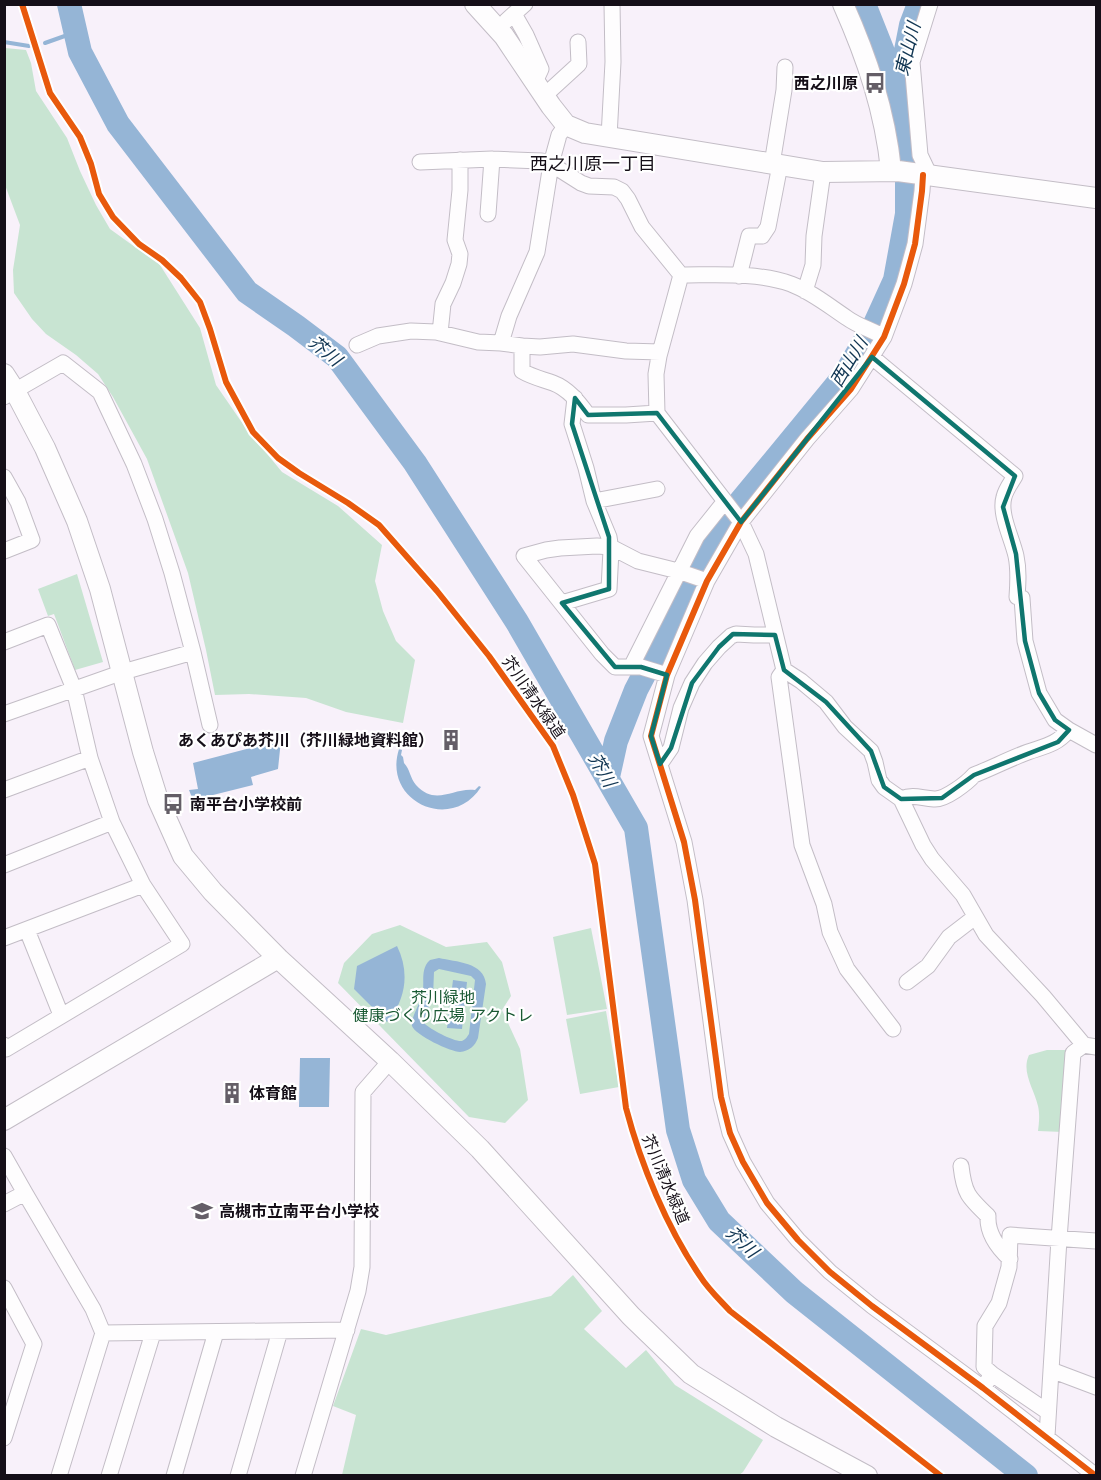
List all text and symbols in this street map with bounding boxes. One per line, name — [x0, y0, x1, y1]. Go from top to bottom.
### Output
water label: 東山川 — [891, 18, 925, 78]
bus stop icon: 西之川原 — [863, 71, 887, 95]
place label: 西之川原 — [794, 74, 858, 93]
district label: 西之川原一丁目 — [530, 153, 656, 174]
water label: 芥川 — [305, 331, 347, 372]
water label: 西山川 — [826, 331, 873, 390]
street label: 芥川清水緑道 — [498, 653, 569, 742]
building icon: あくあぴあ芥川（芥川緑地資料館） — [439, 728, 463, 752]
place label: あくあぴあ芥川（芥川緑地資料館） — [178, 731, 434, 750]
water label: 芥川 — [584, 749, 622, 792]
bus stop icon: 南平台小学校前 — [161, 792, 185, 816]
place label: 南平台小学校前 — [190, 795, 302, 814]
park label: 芥川緑地 健康づくり広場 アクトレ — [353, 988, 533, 1025]
building icon: 体育館 — [220, 1081, 244, 1105]
place label: 体育館 — [249, 1084, 297, 1103]
street label: 芥川清水緑道 — [638, 1131, 693, 1227]
school or university icon: 高槻市立南平台小学校 — [190, 1199, 214, 1223]
place label: 高槻市立南平台小学校 — [219, 1202, 379, 1221]
water label: 芥川 — [722, 1222, 764, 1263]

